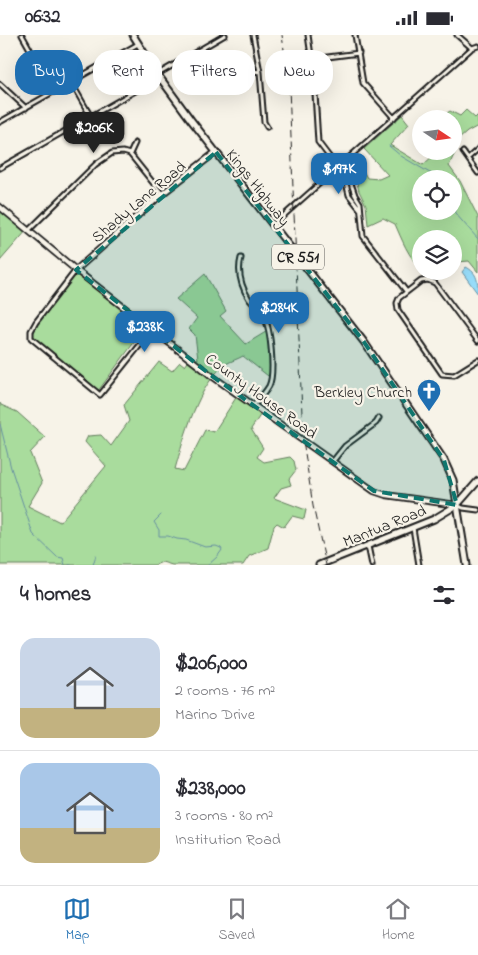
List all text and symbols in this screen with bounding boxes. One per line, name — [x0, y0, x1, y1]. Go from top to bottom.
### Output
text: 06:32 — [25, 4, 60, 31]
chip: Buy — [15, 50, 83, 95]
chip: Rent — [93, 50, 162, 95]
chip: Filters — [172, 50, 255, 95]
chip: New — [265, 50, 333, 95]
north arrow — [412, 110, 462, 160]
map controls — [412, 110, 462, 280]
pin: $206K — [59, 111, 129, 154]
text: $206K — [74, 116, 114, 140]
street label: Kings Highway — [220, 144, 295, 232]
pin: $197K — [304, 153, 374, 195]
street label: Shady Lane Road — [87, 156, 192, 249]
text: $197K — [322, 157, 356, 181]
button: locate — [412, 170, 462, 220]
button: layers — [412, 230, 462, 280]
road number: CR 551 — [272, 245, 324, 269]
pin: $284K — [244, 291, 314, 334]
text: $284K — [260, 296, 298, 320]
pin: $238K — [110, 311, 180, 353]
text: $238K — [126, 315, 164, 339]
street label: County House Road — [200, 348, 322, 445]
church icon: Berkley Church — [416, 378, 442, 412]
place label: Berkley Church — [313, 381, 412, 405]
street label: Mantua Road — [339, 499, 430, 554]
text: 4 homes — [20, 580, 91, 610]
icon: filters — [430, 581, 458, 609]
text: $206,000 — [175, 649, 247, 679]
icon: home — [60, 658, 120, 718]
text: 2 rooms · 76 m² — [175, 679, 275, 703]
text: Marino Drive — [175, 703, 255, 727]
text: $238,000 — [175, 774, 246, 804]
icon: home — [60, 783, 120, 843]
text: 3 rooms · 80 m² — [175, 804, 273, 828]
text: Institution Road — [175, 828, 281, 852]
tab: Map — [63, 895, 91, 946]
tab: Saved — [218, 895, 255, 946]
tab: Home — [382, 895, 415, 946]

